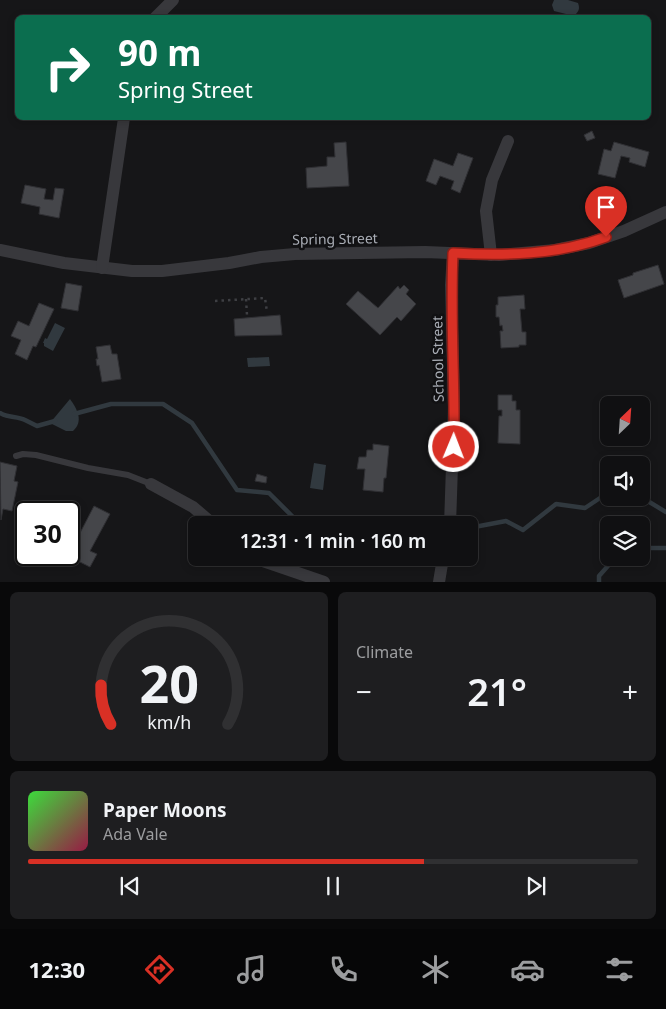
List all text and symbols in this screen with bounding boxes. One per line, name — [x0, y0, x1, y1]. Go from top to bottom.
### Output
text: 90 m — [118, 29, 201, 76]
icon: right — [35, 35, 100, 100]
text: Spring Street — [118, 74, 253, 104]
pin — [585, 186, 627, 237]
icon: arrive — [592, 193, 620, 221]
street label: Spring Street — [292, 228, 378, 249]
street label: School Street — [427, 316, 448, 402]
north arrow — [600, 396, 650, 446]
map controls — [600, 396, 650, 566]
position arrow — [427, 420, 479, 472]
button: sound — [600, 456, 650, 506]
speed limit sign: 30 — [15, 501, 80, 566]
button: layers — [600, 516, 650, 566]
text: 12:31 · 1 min · 160 m — [240, 528, 426, 554]
text: Climate — [356, 641, 413, 663]
text: 20 — [139, 647, 199, 718]
text: 21° — [467, 665, 527, 717]
text: − — [356, 672, 372, 710]
text: + — [622, 672, 638, 710]
text: km/h — [147, 710, 191, 734]
text: Paper Moons — [103, 797, 227, 823]
text: Ada Vale — [103, 823, 168, 845]
icon: previous — [116, 872, 144, 900]
icon: pause — [319, 872, 347, 900]
icon: next — [522, 872, 550, 900]
icon: directions — [142, 952, 177, 987]
icon: music — [234, 952, 269, 987]
icon: phone — [326, 952, 361, 987]
icon: climate — [418, 952, 453, 987]
icon: car — [510, 952, 545, 987]
icon: filters — [602, 952, 637, 987]
text: 12:30 — [29, 954, 85, 984]

